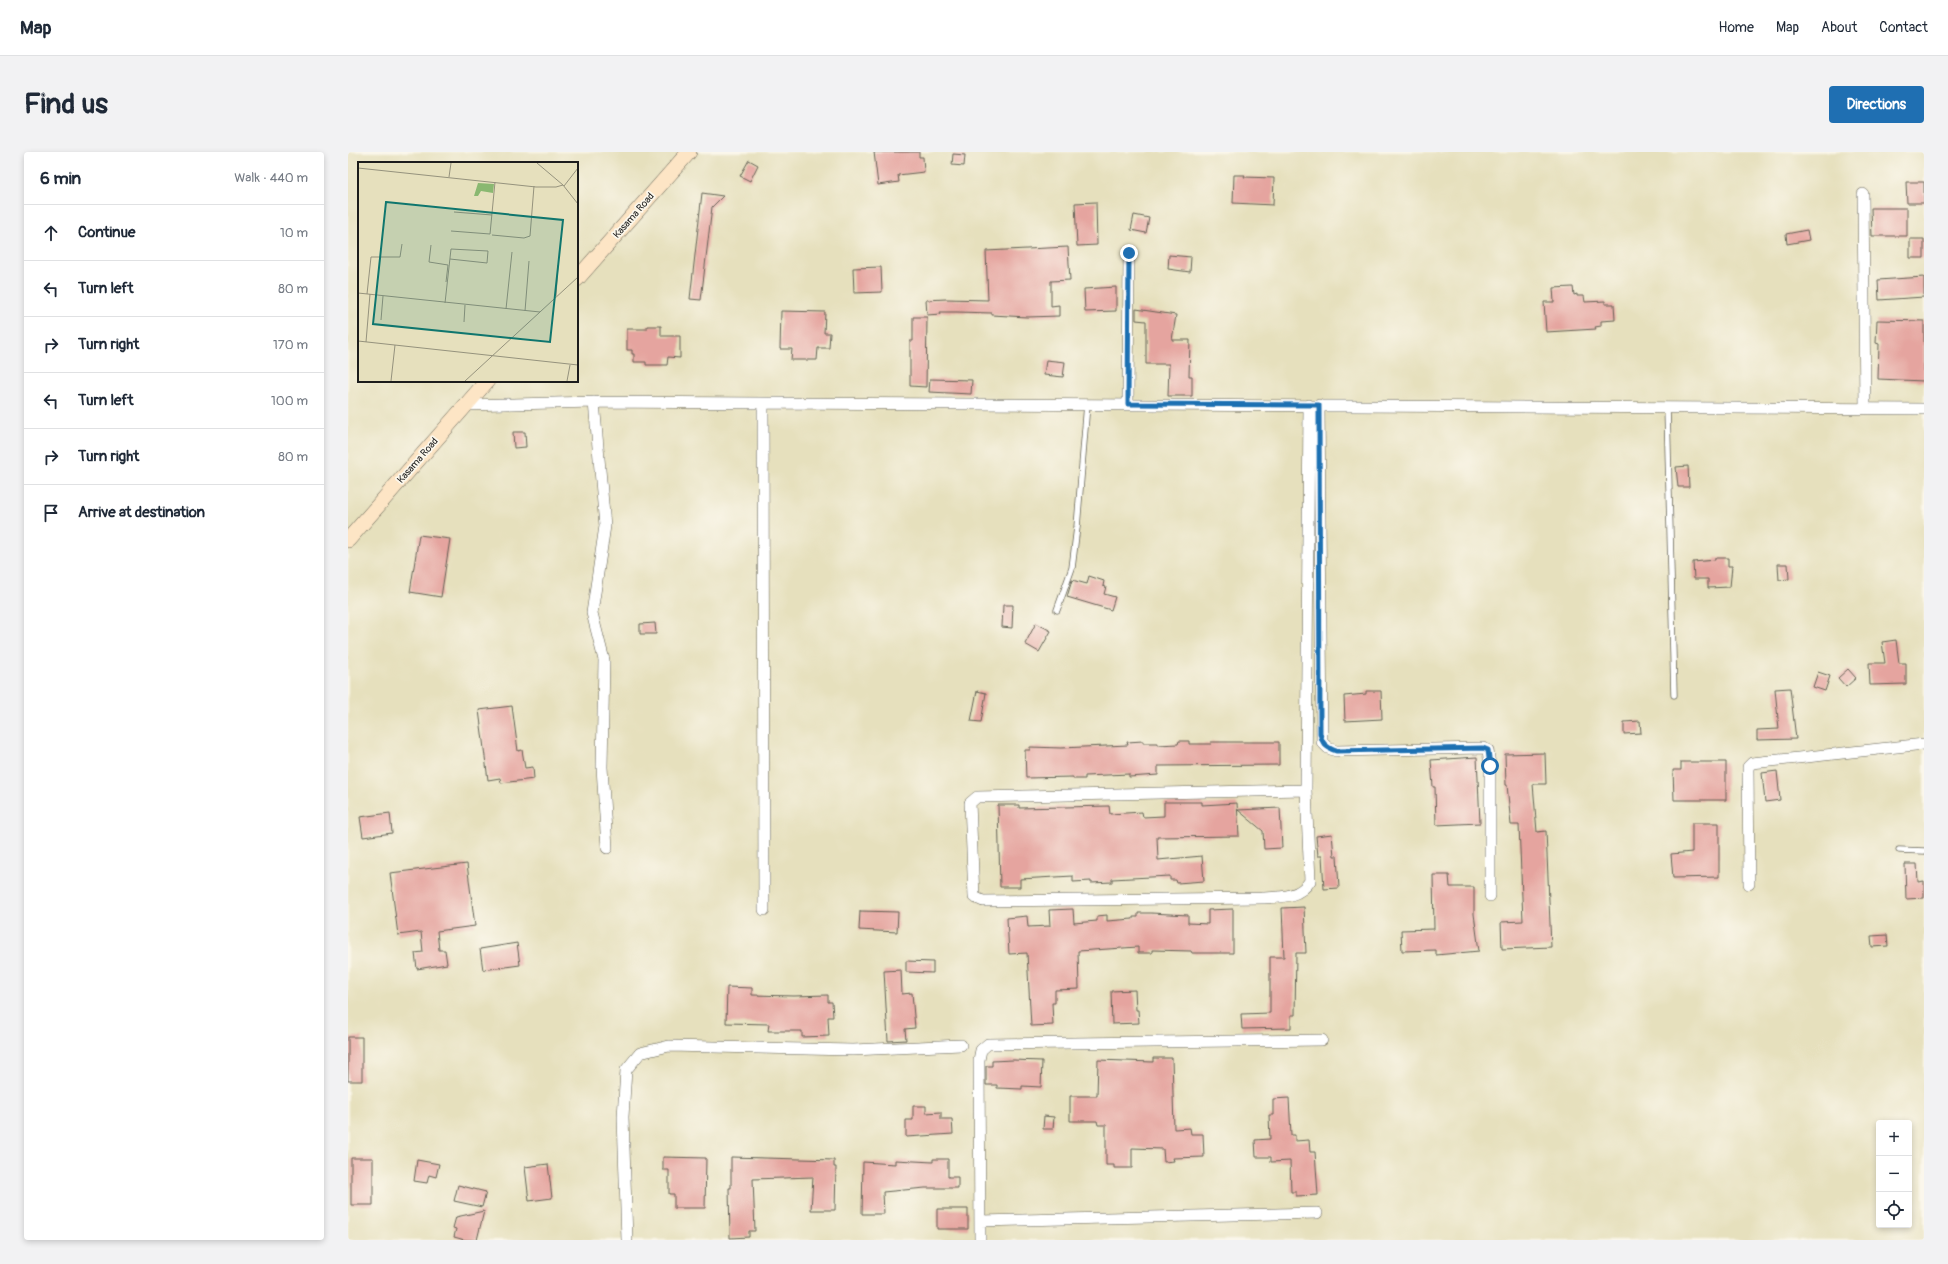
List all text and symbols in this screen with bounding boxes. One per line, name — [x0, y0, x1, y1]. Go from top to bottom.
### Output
text: Map — [20, 16, 51, 40]
text: Home — [1719, 19, 1754, 36]
text: Map — [1776, 19, 1799, 36]
text: About — [1821, 19, 1857, 36]
text: Contact — [1879, 19, 1928, 36]
button: Directions — [1829, 86, 1924, 123]
text: Find us — [24, 87, 108, 122]
inset map — [358, 162, 578, 382]
text: 6 min — [40, 168, 81, 189]
text: Walk · 440 m — [234, 170, 308, 186]
street label: Kasama Road — [611, 190, 657, 241]
icon: ahead — [40, 222, 62, 244]
text: Continue — [78, 223, 136, 242]
text: 10 m — [280, 225, 308, 241]
route end — [1120, 244, 1138, 262]
icon: left — [40, 278, 62, 300]
text: Turn left — [78, 279, 134, 298]
text: 80 m — [278, 281, 308, 297]
icon: right — [40, 334, 62, 356]
text: Turn right — [78, 335, 139, 354]
text: 170 m — [273, 337, 308, 353]
icon: left — [40, 390, 62, 412]
text: Turn left — [78, 391, 134, 410]
text: 100 m — [271, 393, 308, 409]
street label: Kasama Road — [395, 435, 441, 486]
icon: right — [40, 446, 62, 468]
text: Turn right — [78, 447, 139, 466]
text: 80 m — [278, 449, 308, 465]
icon: arrive — [40, 502, 62, 524]
text: Arrive at destination — [78, 503, 205, 522]
route start — [1481, 757, 1499, 775]
map controls — [1876, 1120, 1912, 1228]
button: + — [1876, 1120, 1912, 1156]
button: − — [1876, 1156, 1912, 1192]
button: locate — [1876, 1192, 1912, 1228]

